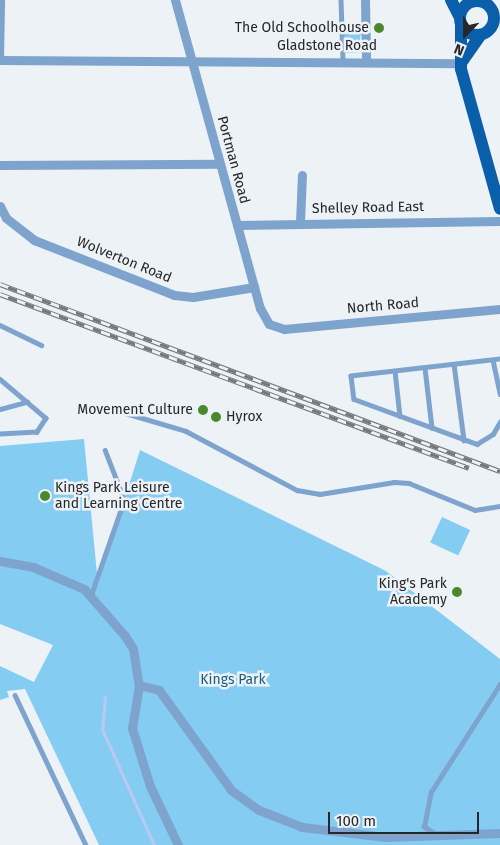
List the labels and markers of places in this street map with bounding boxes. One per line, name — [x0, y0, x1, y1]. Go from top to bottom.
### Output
place label: The Old Schoolhouse — [235, 20, 369, 36]
marker: The Old Schoolhouse — [373, 22, 385, 34]
place label: Movement Culture — [77, 402, 193, 418]
marker: Movement Culture — [197, 404, 209, 416]
place label: Hyrox — [226, 409, 262, 425]
marker: Hyrox — [210, 411, 222, 423]
place label: Kings Park Leisure and Learning Centre — [55, 480, 182, 512]
marker: Kings Park Leisure and Learning Centre — [39, 490, 51, 502]
place label: King's Park Academy — [379, 576, 447, 608]
marker: King's Park Academy — [451, 586, 463, 598]

